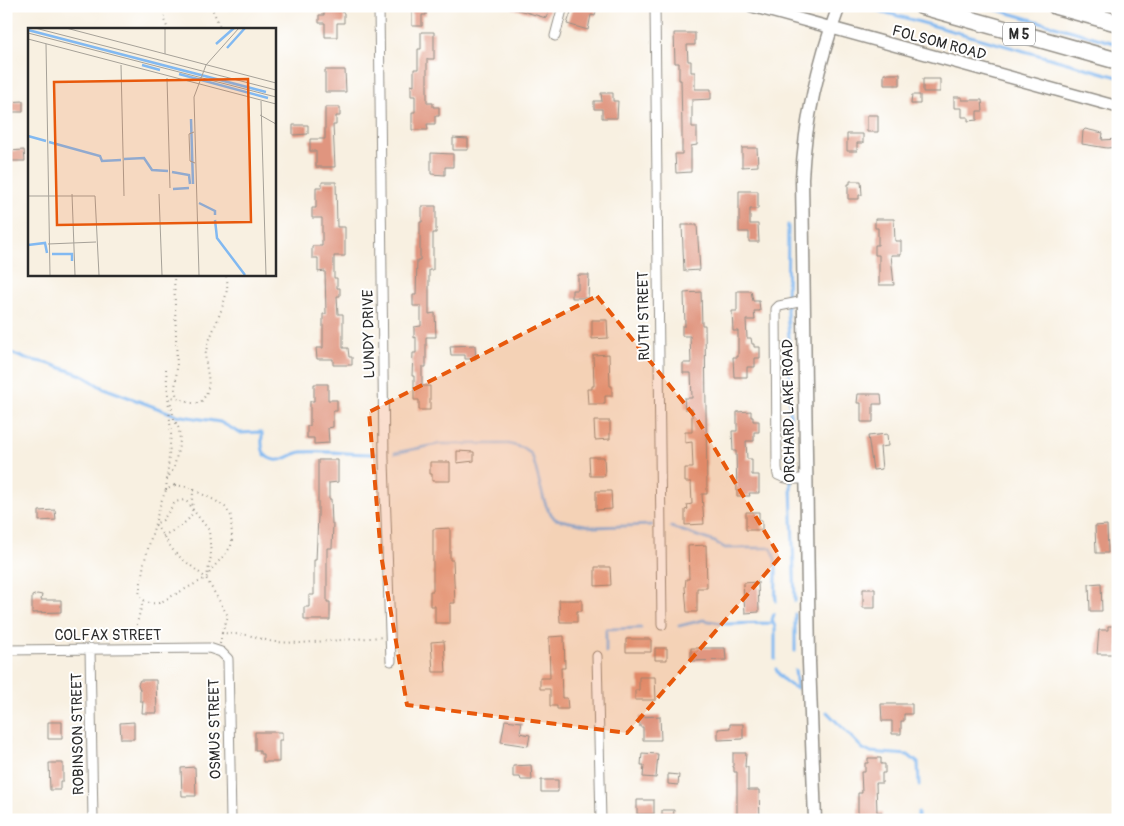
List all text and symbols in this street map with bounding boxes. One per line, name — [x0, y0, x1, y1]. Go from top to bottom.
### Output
street label: FOLSOM ROAD — [890, 21, 988, 65]
road number: M 5 — [1003, 22, 1035, 46]
inset map — [28, 28, 275, 275]
street label: RUTH STREET — [634, 271, 654, 361]
street label: LUNDY DRIVE — [359, 289, 379, 379]
street label: ORCHARD LAKE ROAD — [778, 339, 800, 483]
street label: COLFAX STREET — [55, 626, 161, 645]
street label: ROBINSON STREET — [67, 673, 89, 795]
street label: OSMUS STREET — [205, 678, 225, 780]

